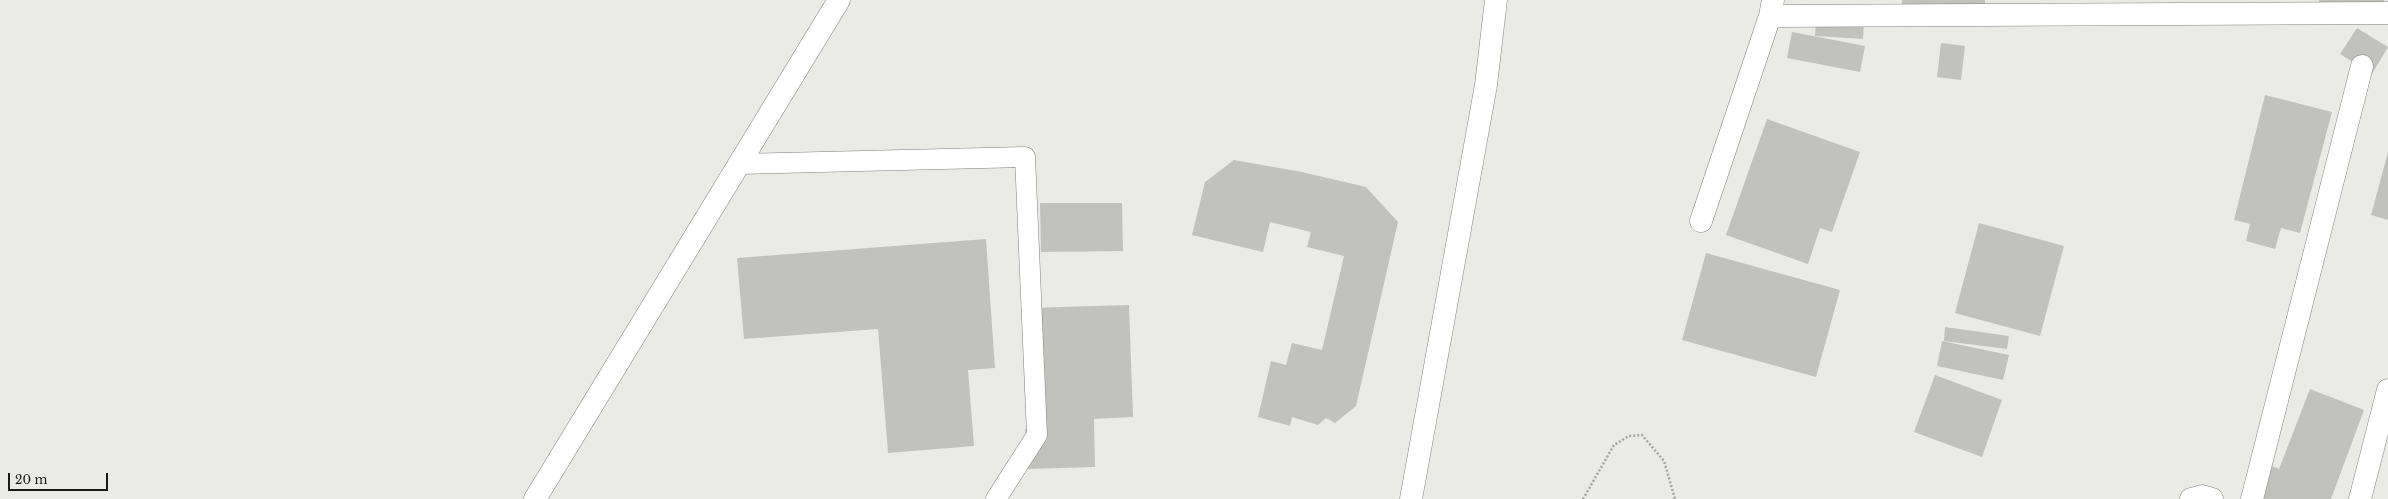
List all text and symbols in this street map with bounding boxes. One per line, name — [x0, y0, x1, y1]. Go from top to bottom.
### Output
scale bar — [10, 465, 110, 491]
text: 20 m — [15, 472, 47, 487]

